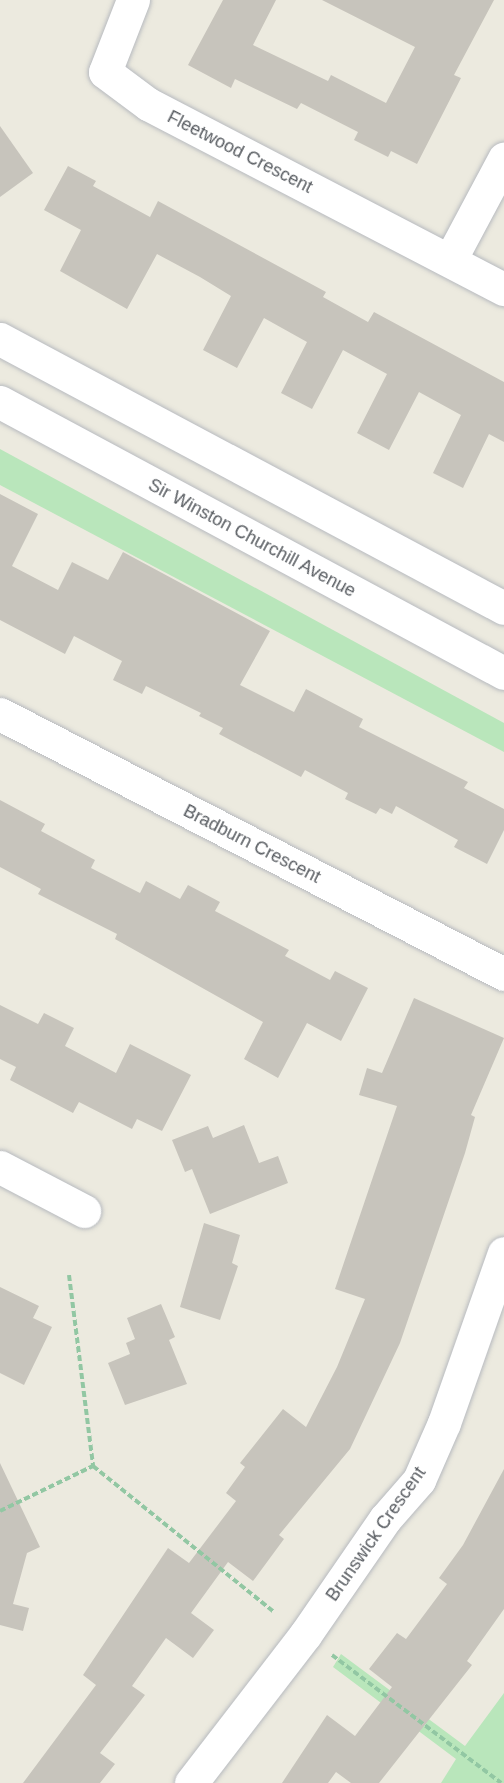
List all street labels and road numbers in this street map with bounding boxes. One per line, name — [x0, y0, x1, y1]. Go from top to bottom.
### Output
street label: Fleetwood Crescent — [164, 106, 316, 198]
street label: Sir Winston Churchill Avenue — [144, 474, 360, 602]
street label: Bradburn Crescent — [180, 800, 324, 888]
street label: Brunswick Crescent — [322, 1463, 430, 1605]

